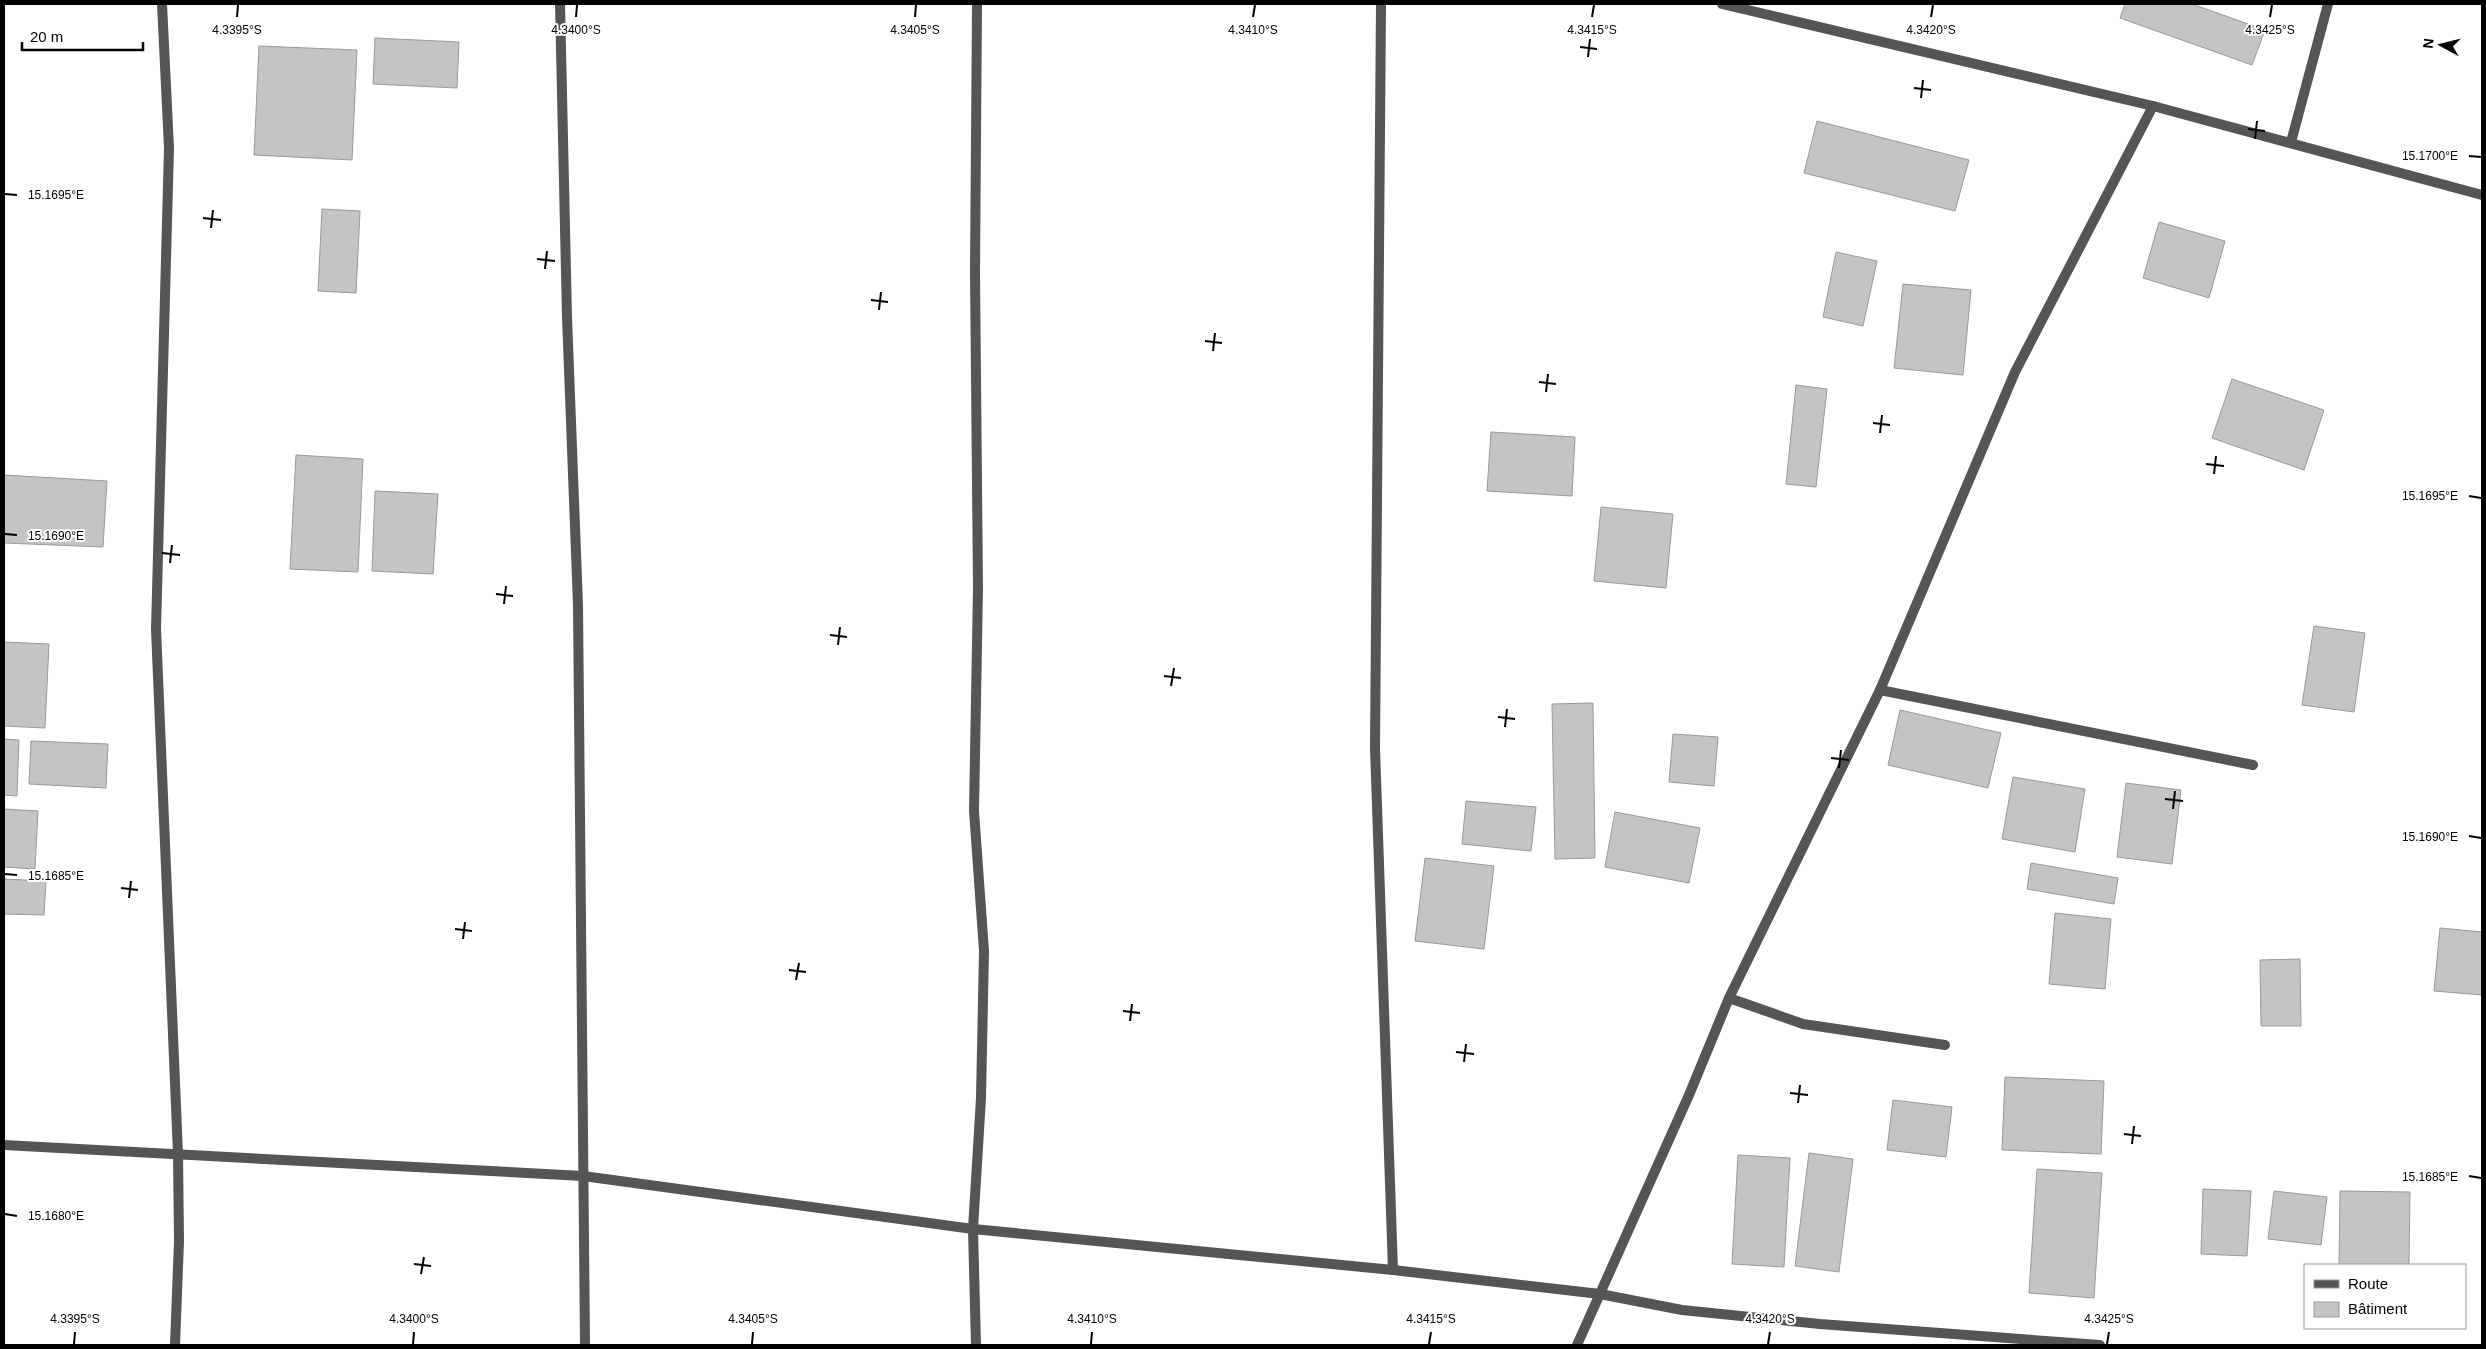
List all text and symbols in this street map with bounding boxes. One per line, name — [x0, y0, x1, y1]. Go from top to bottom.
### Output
scale bar — [22, 20, 144, 52]
north arrow — [2416, 20, 2466, 70]
text: 4.3395°S — [212, 23, 262, 37]
text: 4.3400°S — [551, 23, 601, 37]
text: 4.3405°S — [890, 23, 940, 37]
text: 4.3410°S — [1228, 23, 1278, 37]
text: 4.3415°S — [1567, 23, 1617, 37]
text: 4.3420°S — [1906, 23, 1956, 37]
text: 4.3425°S — [2245, 23, 2295, 37]
text: 20 m — [30, 28, 63, 45]
text: N — [2420, 37, 2437, 49]
text: 15.1700°E — [2402, 149, 2458, 163]
text: 15.1695°E — [28, 188, 84, 202]
text: 15.1695°E — [2402, 489, 2458, 503]
text: 15.1690°E — [28, 529, 84, 543]
text: 15.1690°E — [2402, 830, 2458, 844]
text: 15.1685°E — [28, 869, 84, 883]
text: 15.1685°E — [2402, 1170, 2458, 1184]
text: 15.1680°E — [28, 1209, 84, 1223]
legend — [2304, 1264, 2466, 1329]
text: Route — [2348, 1275, 2388, 1292]
text: Bâtiment — [2348, 1300, 2408, 1317]
text: 4.3395°S — [50, 1312, 100, 1326]
text: 4.3400°S — [389, 1312, 439, 1326]
text: 4.3405°S — [728, 1312, 778, 1326]
text: 4.3410°S — [1067, 1312, 1117, 1326]
text: 4.3415°S — [1406, 1312, 1456, 1326]
text: 4.3420°S — [1745, 1312, 1795, 1326]
text: 4.3425°S — [2084, 1312, 2134, 1326]

